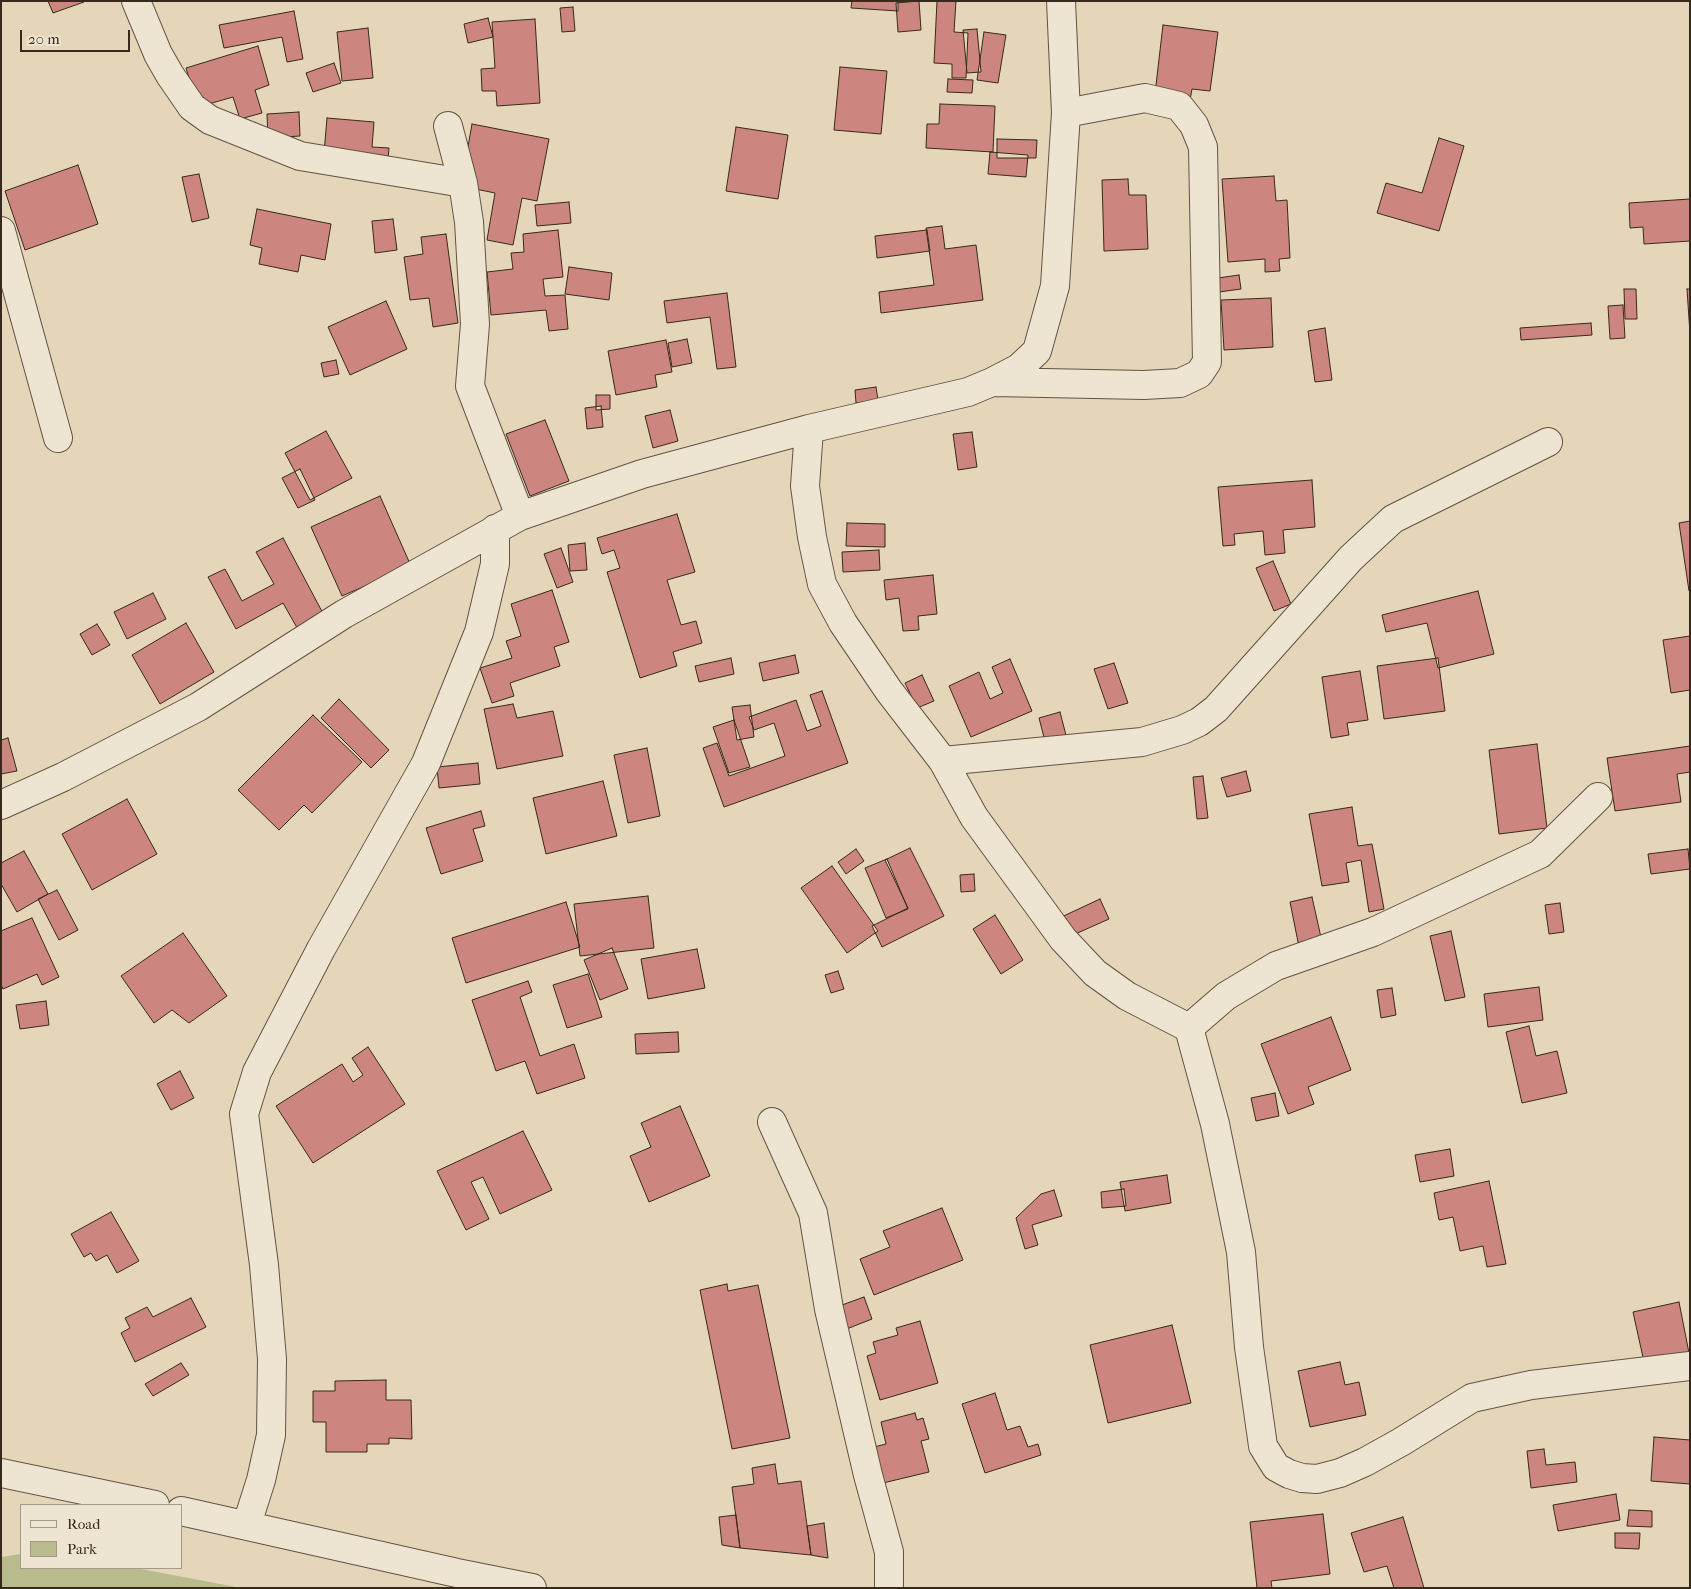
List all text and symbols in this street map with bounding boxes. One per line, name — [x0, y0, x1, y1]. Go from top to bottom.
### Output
scale bar — [22, 20, 132, 52]
text: 20 m — [28, 30, 60, 48]
legend — [20, 1504, 182, 1569]
text: Road — [67, 1515, 100, 1533]
text: Park — [67, 1540, 97, 1558]

